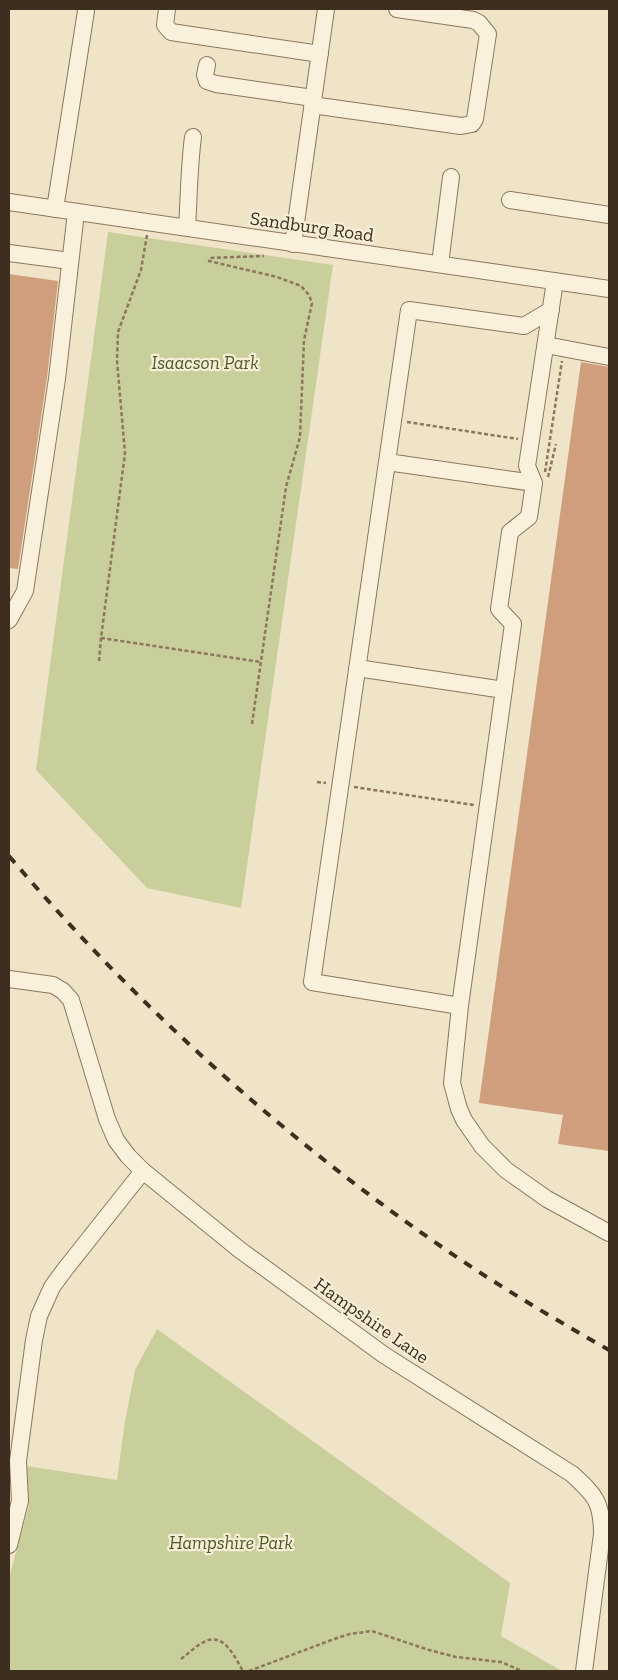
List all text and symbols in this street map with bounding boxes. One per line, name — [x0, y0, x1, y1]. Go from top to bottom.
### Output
street label: Sandburg Road — [248, 206, 376, 247]
park label: Isaacson Park — [151, 351, 259, 374]
street label: Hampshire Lane — [310, 1272, 434, 1369]
park label: Hampshire Park — [169, 1531, 293, 1554]

